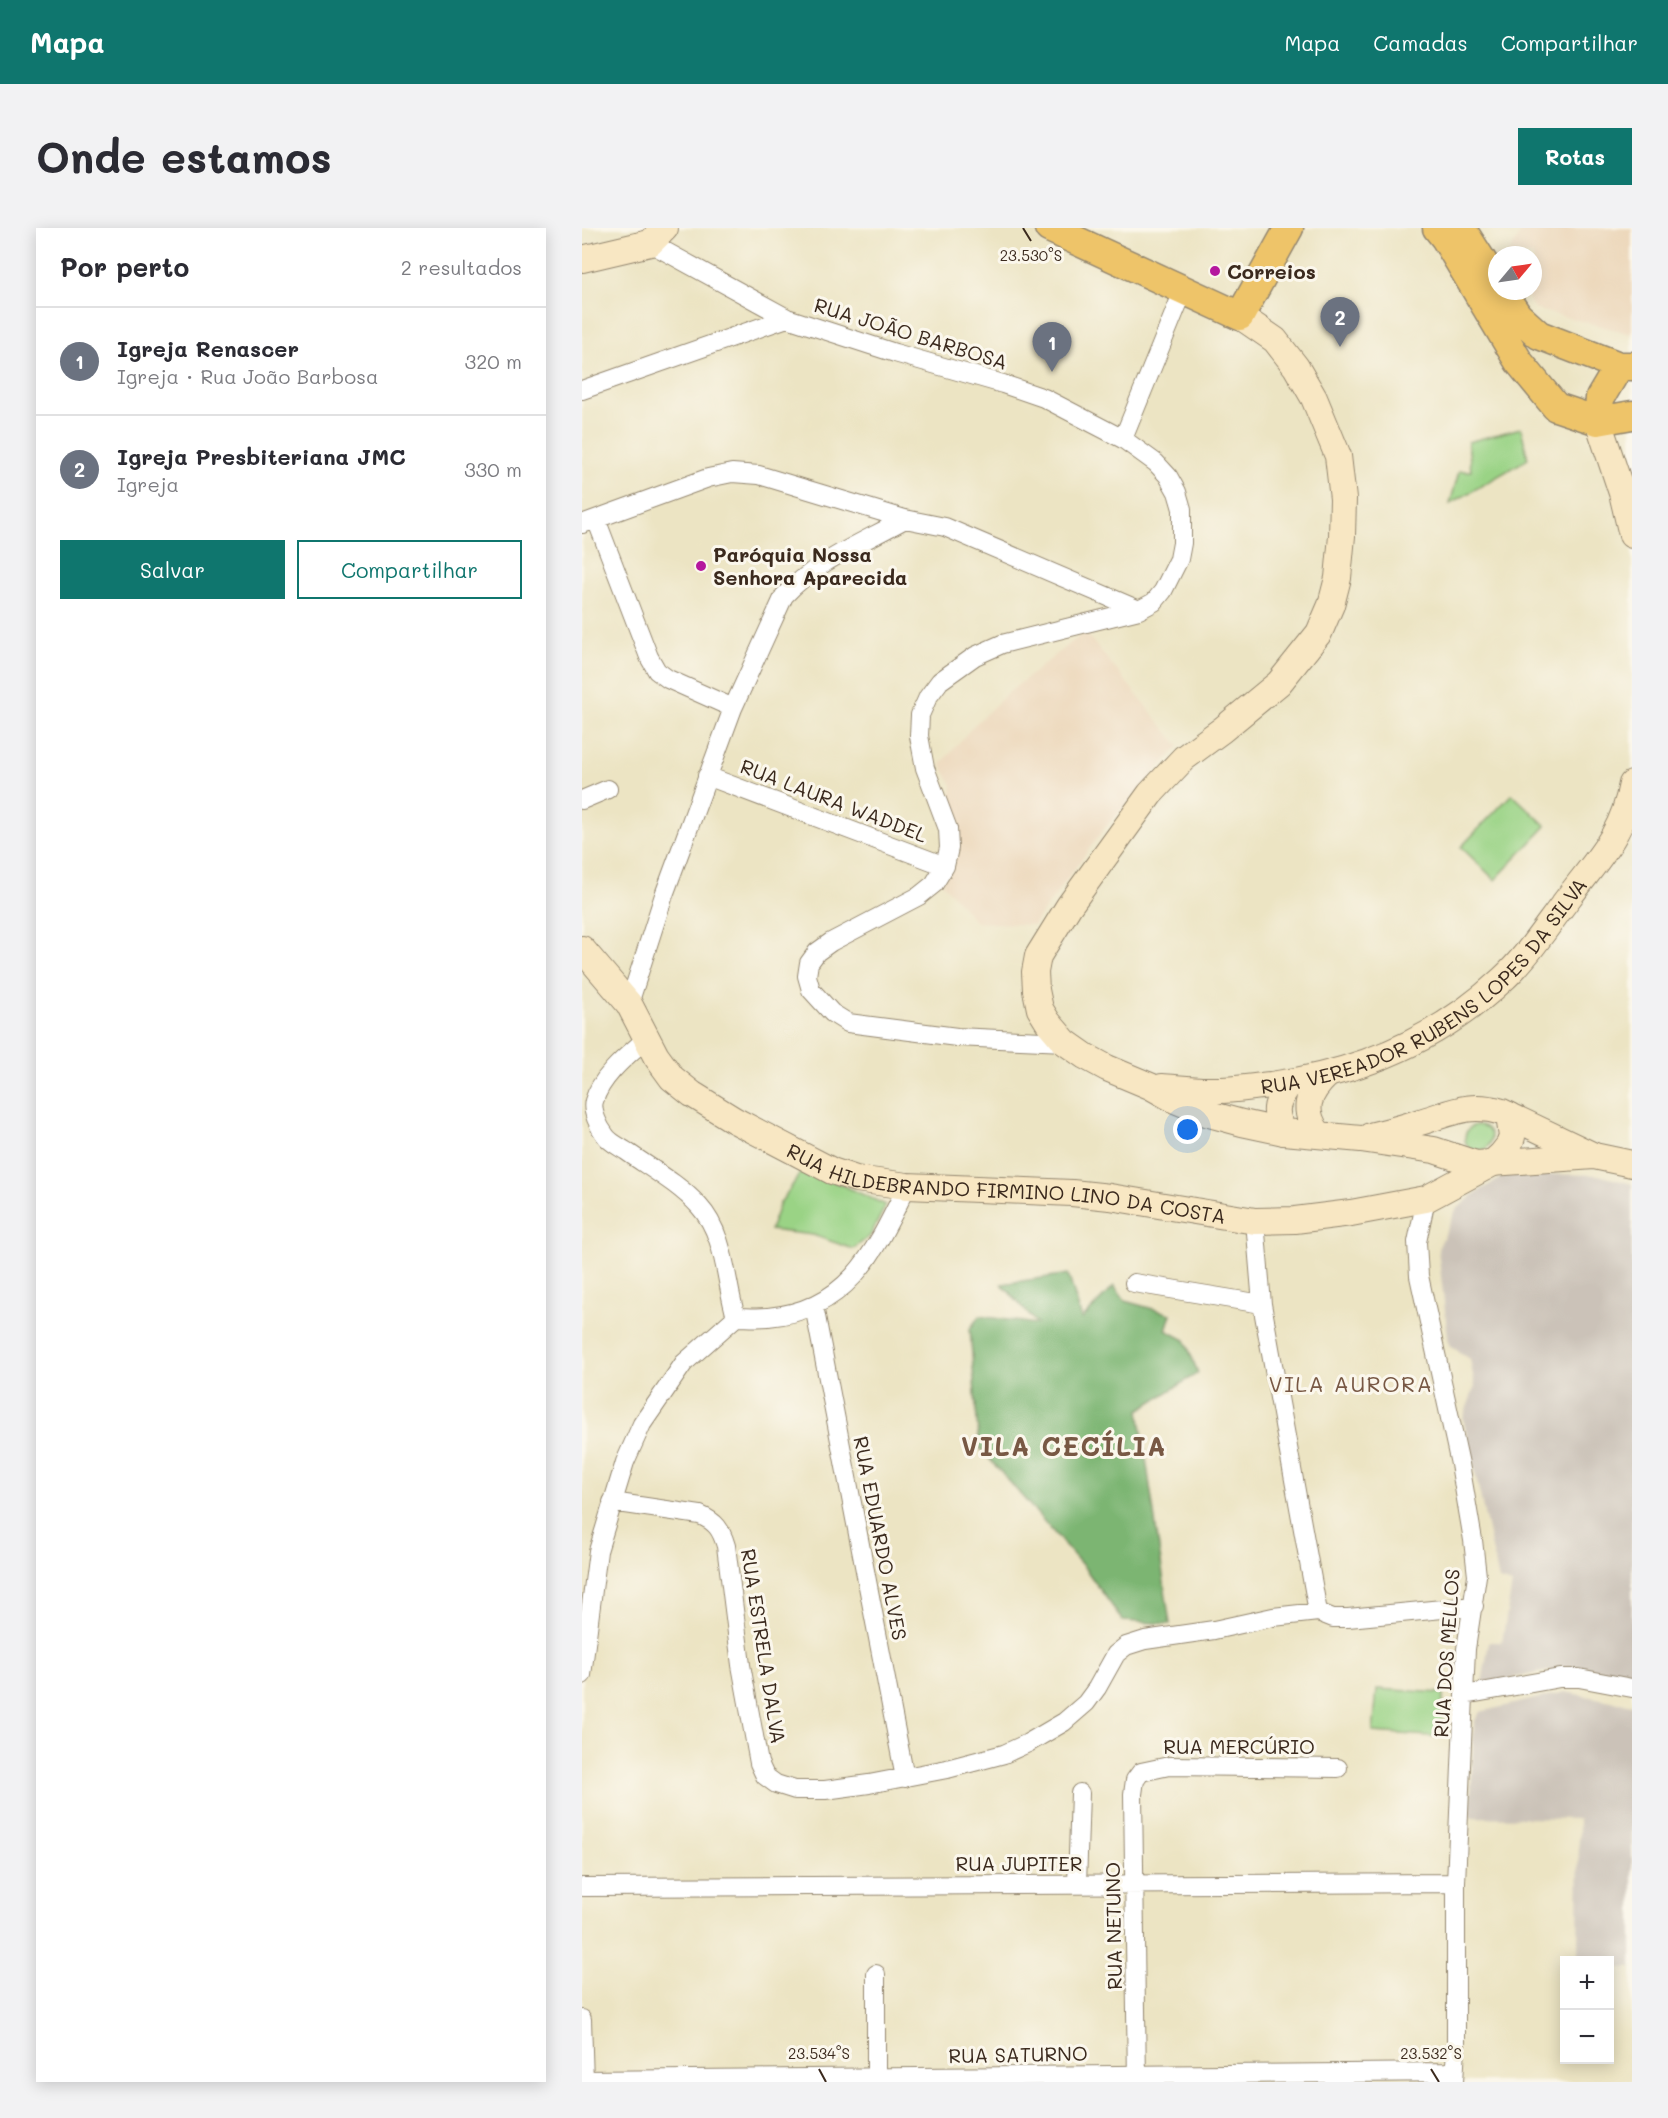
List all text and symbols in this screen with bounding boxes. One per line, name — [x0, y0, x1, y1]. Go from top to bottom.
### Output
text: Mapa — [30, 24, 105, 60]
text: Mapa — [1284, 29, 1340, 56]
text: Camadas — [1373, 29, 1468, 56]
text: Compartilhar — [1501, 29, 1638, 56]
button: Rotas — [1518, 128, 1632, 185]
text: Onde estamos — [36, 129, 332, 184]
text: 23.530°S — [1000, 245, 1062, 265]
north arrow — [1488, 246, 1542, 300]
text: Por perto — [60, 250, 189, 284]
text: 2 resultados — [401, 254, 522, 280]
place label: Correios — [1227, 258, 1316, 284]
marker: Correios — [1208, 264, 1222, 278]
street label: RUA JOÃO BARBOSA — [811, 291, 1011, 375]
pin: 2 — [1320, 298, 1359, 347]
pin: 1 — [1032, 322, 1072, 372]
text: Igreja Renascer — [117, 334, 299, 363]
text: 1 — [75, 348, 84, 374]
text: 320 m — [464, 348, 522, 374]
text: Igreja · Rua João Barbosa — [117, 363, 378, 389]
text: Igreja Presbiteriana JMC — [117, 442, 406, 471]
text: 2 — [74, 456, 85, 482]
text: 330 m — [464, 456, 522, 482]
text: Igreja — [117, 471, 179, 497]
button: Salvar — [60, 540, 285, 599]
button: Compartilhar — [297, 540, 522, 599]
place label: Paróquia Nossa Senhora Aparecida — [713, 541, 907, 590]
marker: Paróquia Nossa Senhora Aparecida — [694, 559, 708, 573]
street label: RUA LAURA WADDEL — [737, 752, 932, 848]
street label: RUA VEREADOR RUBENS LOPES DA SILVA — [1259, 872, 1592, 1099]
your location — [1173, 1115, 1202, 1144]
street label: RUA HILDEBRANDO FIRMINO LINO DA COSTA — [783, 1137, 1228, 1229]
district label: VILA AURORA — [1269, 1369, 1433, 1398]
district label: VILA CECÍLIA — [961, 1429, 1167, 1463]
street label: RUA EDUARDO ALVES — [848, 1434, 914, 1642]
street label: RUA ESTRELA DALVA — [736, 1547, 792, 1745]
street label: RUA DOS MELLOS — [1427, 1568, 1465, 1738]
street label: RUA MERCÚRIO — [1163, 1733, 1315, 1759]
street label: RUA JUPITER — [955, 1850, 1083, 1876]
street label: RUA NETUNO — [1099, 1862, 1127, 1990]
map controls — [1560, 1956, 1614, 2064]
button: + — [1560, 1956, 1614, 2010]
button: − — [1560, 2010, 1614, 2064]
street label: RUA SATURNO — [948, 2040, 1088, 2068]
text: 23.534°S — [788, 2043, 850, 2063]
text: 23.532°S — [1400, 2043, 1462, 2063]

